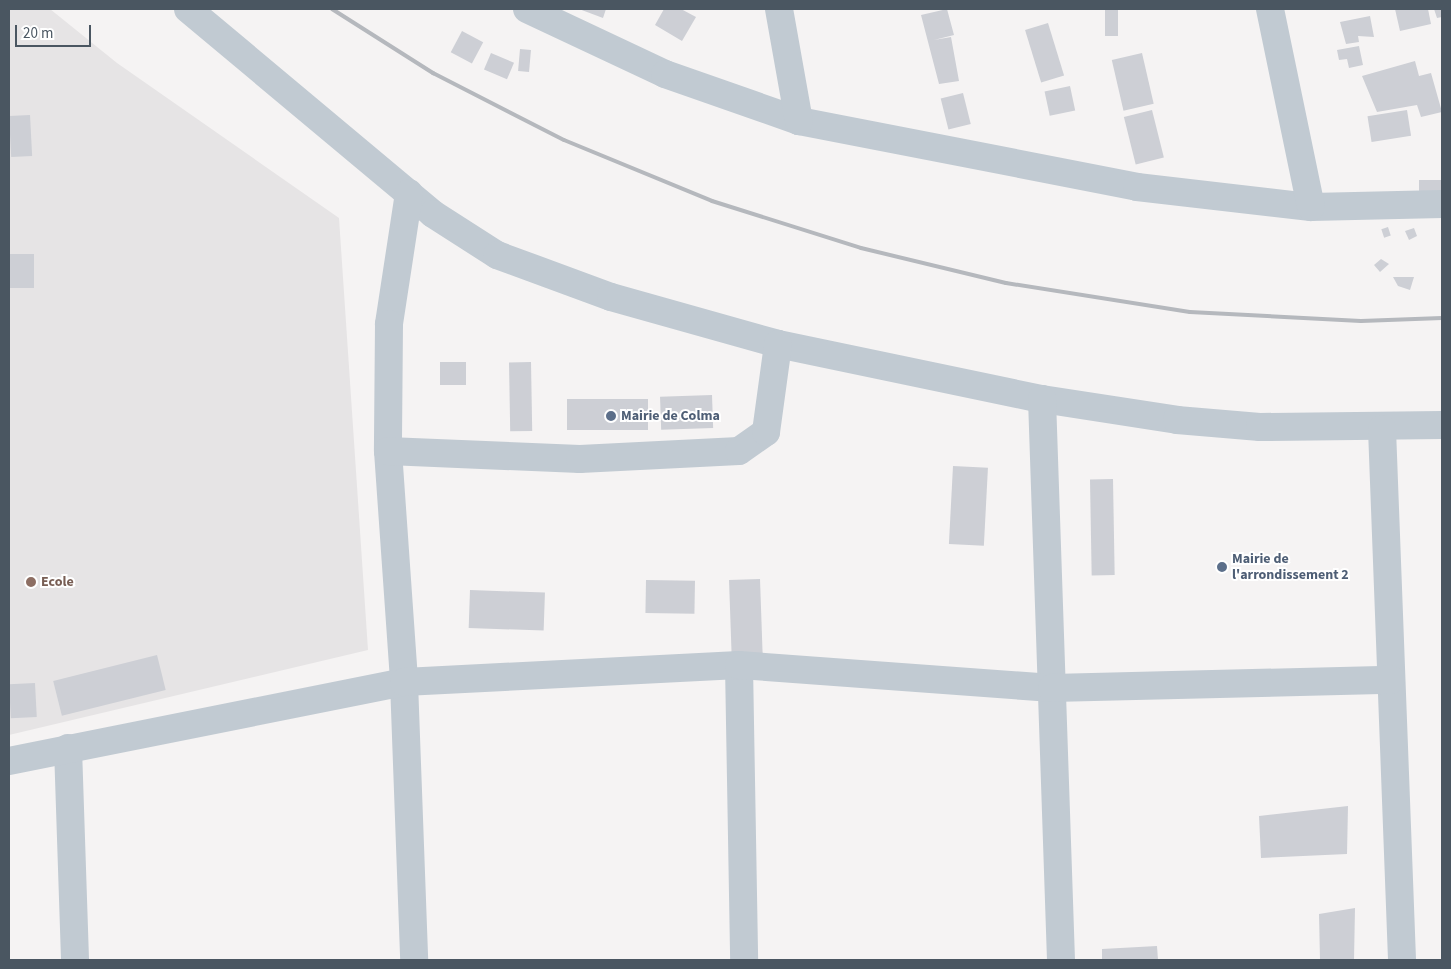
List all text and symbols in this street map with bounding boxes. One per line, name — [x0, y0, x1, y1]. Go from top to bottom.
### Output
scale bar — [18, 15, 94, 47]
text: 20 m — [23, 23, 53, 44]
place label: Mairie de Colma — [621, 408, 720, 424]
marker: Mairie de Colma — [605, 410, 617, 422]
place label: Mairie de l'arrondissement 2 — [1232, 551, 1349, 584]
marker: Mairie de l'arrondissement 2 — [1216, 561, 1228, 573]
place label: Ecole — [41, 574, 74, 590]
marker: Ecole — [25, 576, 37, 588]

